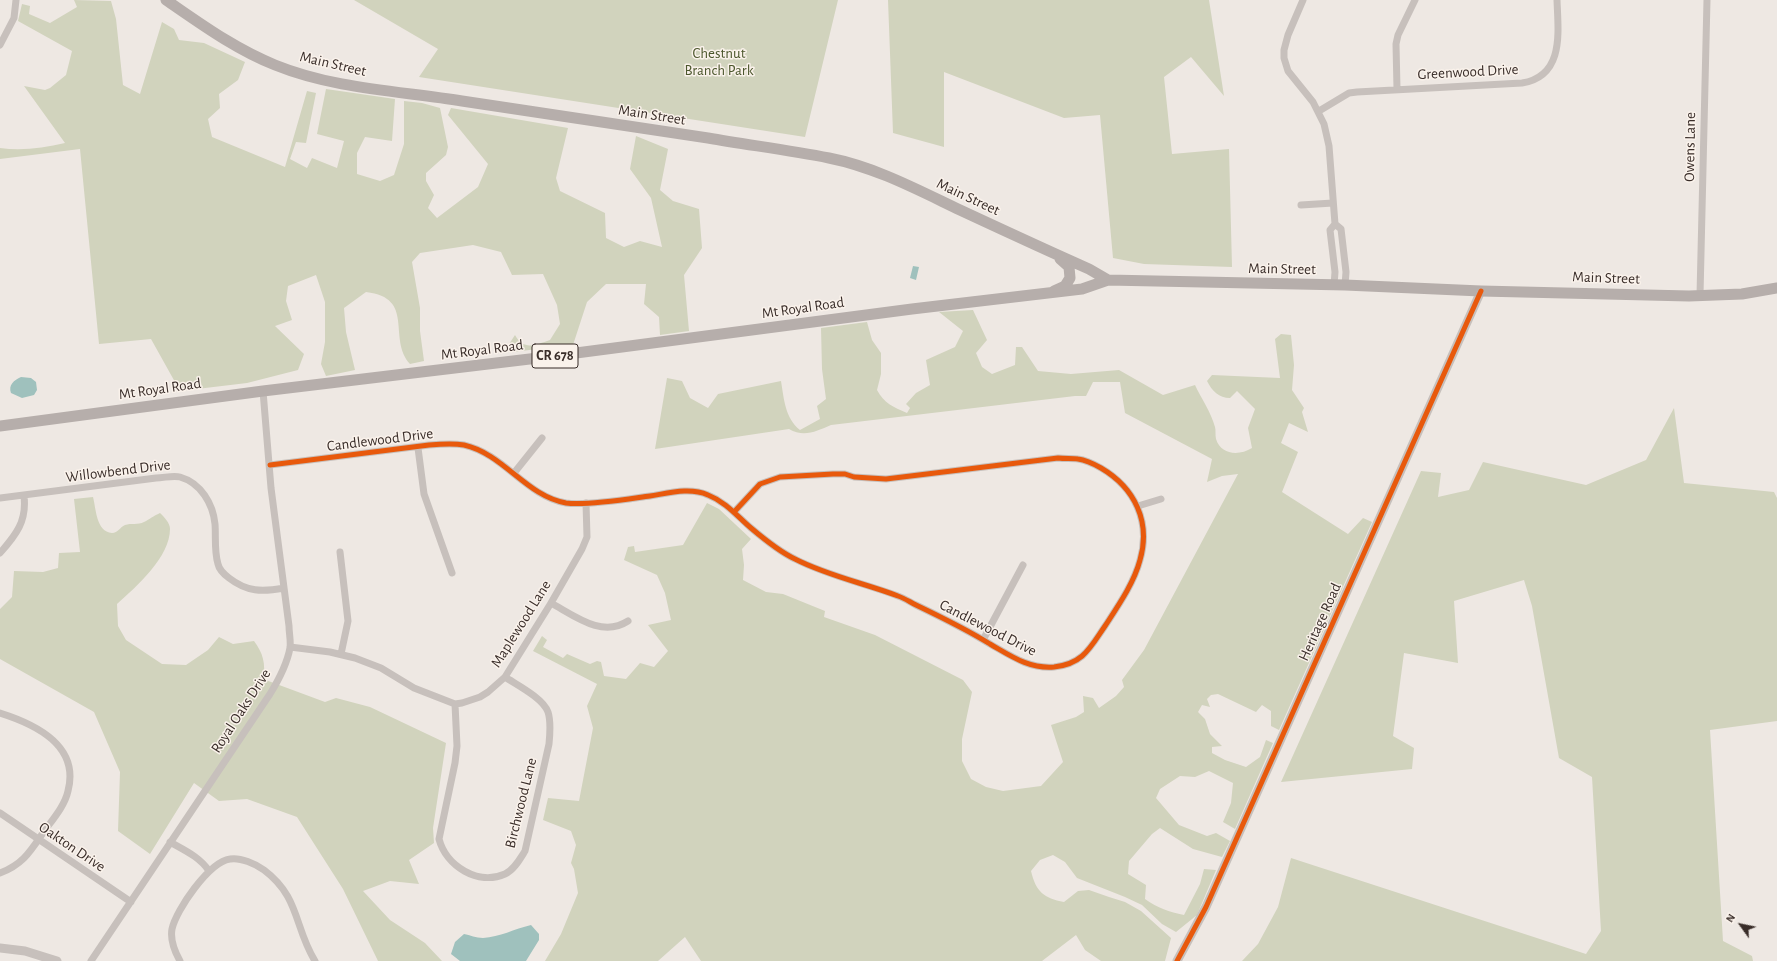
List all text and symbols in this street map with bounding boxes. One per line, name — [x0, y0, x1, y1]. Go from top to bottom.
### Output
park label: Chestnut Branch Park — [684, 44, 754, 79]
street label: Main Street — [298, 48, 368, 80]
street label: Greenwood Drive — [1417, 60, 1519, 84]
street label: Main Street — [617, 101, 687, 129]
street label: Owens Lane — [1680, 112, 1700, 182]
street label: Main Street — [933, 175, 1003, 219]
street label: Main Street — [1248, 259, 1316, 279]
street label: Main Street — [1572, 268, 1640, 288]
street label: Mt Royal Road — [761, 293, 845, 323]
street label: Mt Royal Road — [440, 336, 524, 364]
road number: CR 678 — [532, 344, 578, 368]
street label: Mt Royal Road — [118, 374, 202, 404]
street label: Candlewood Drive — [326, 425, 434, 455]
street label: Willowbend Drive — [65, 456, 171, 486]
street label: Maplewood Lane — [487, 577, 555, 671]
street label: Heritage Road — [1295, 580, 1345, 664]
street label: Candlewood Drive — [936, 596, 1040, 660]
street label: Royal Oaks Drive — [207, 666, 275, 756]
street label: Birchwood Lane — [501, 756, 541, 850]
street label: Oakton Drive — [35, 818, 109, 876]
north arrow — [1721, 905, 1761, 945]
text: N — [1724, 912, 1737, 924]

